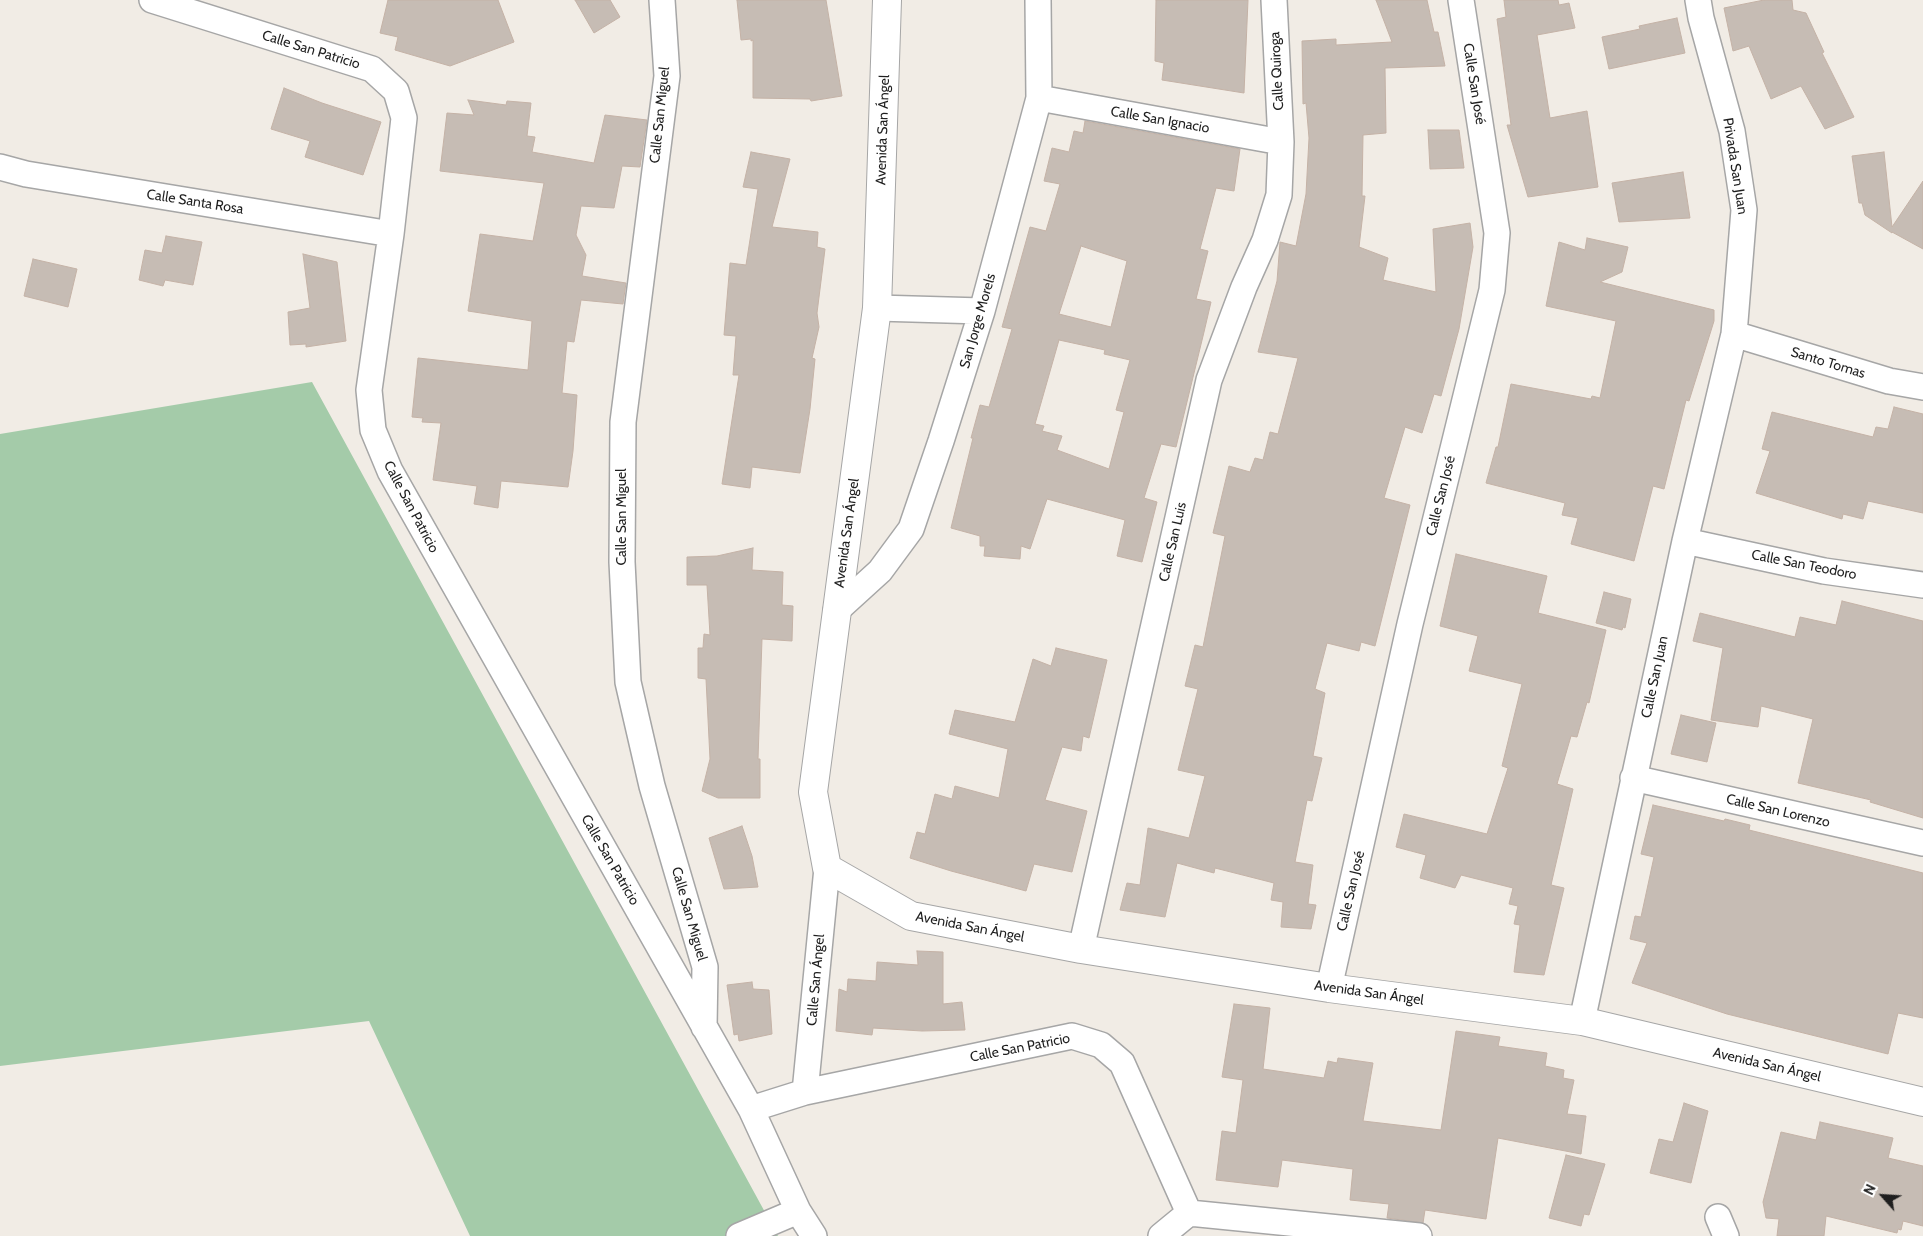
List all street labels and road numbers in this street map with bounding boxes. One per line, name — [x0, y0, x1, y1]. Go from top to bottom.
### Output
street label: Calle San Patricio — [260, 27, 362, 73]
street label: Calle Quiroga — [1267, 31, 1287, 111]
street label: Calle San José — [1459, 42, 1489, 126]
street label: Calle San Miguel — [647, 66, 673, 164]
street label: Avenida San Ángel — [873, 75, 893, 185]
street label: Calle San Ignacio — [1109, 103, 1211, 137]
street label: Privada San Juan — [1719, 116, 1751, 216]
street label: Calle Santa Rosa — [145, 186, 245, 218]
street label: San Jorge Morels — [956, 272, 1000, 370]
street label: Santo Tomas — [1789, 344, 1867, 382]
street label: Calle San José — [1423, 454, 1459, 538]
street label: Calle San Patricio — [380, 458, 442, 556]
street label: Calle San Miguel — [614, 468, 630, 566]
street label: Avenida San Ángel — [831, 477, 863, 589]
street label: Calle San Luis — [1156, 501, 1190, 583]
street label: Calle San Teodoro — [1750, 547, 1858, 583]
street label: Calle San Juan — [1638, 634, 1672, 720]
street label: Calle San Lorenzo — [1724, 791, 1832, 831]
street label: Calle San Patricio — [577, 812, 643, 908]
street label: Calle San José — [1334, 849, 1368, 933]
street label: Calle San Miguel — [668, 865, 710, 963]
street label: Avenida San Ángel — [914, 908, 1026, 946]
street label: Calle San Ángel — [804, 933, 828, 1027]
street label: Avenida San Ángel — [1313, 977, 1425, 1009]
street label: Calle San Patricio — [969, 1030, 1071, 1066]
street label: Avenida San Ángel — [1711, 1044, 1823, 1086]

